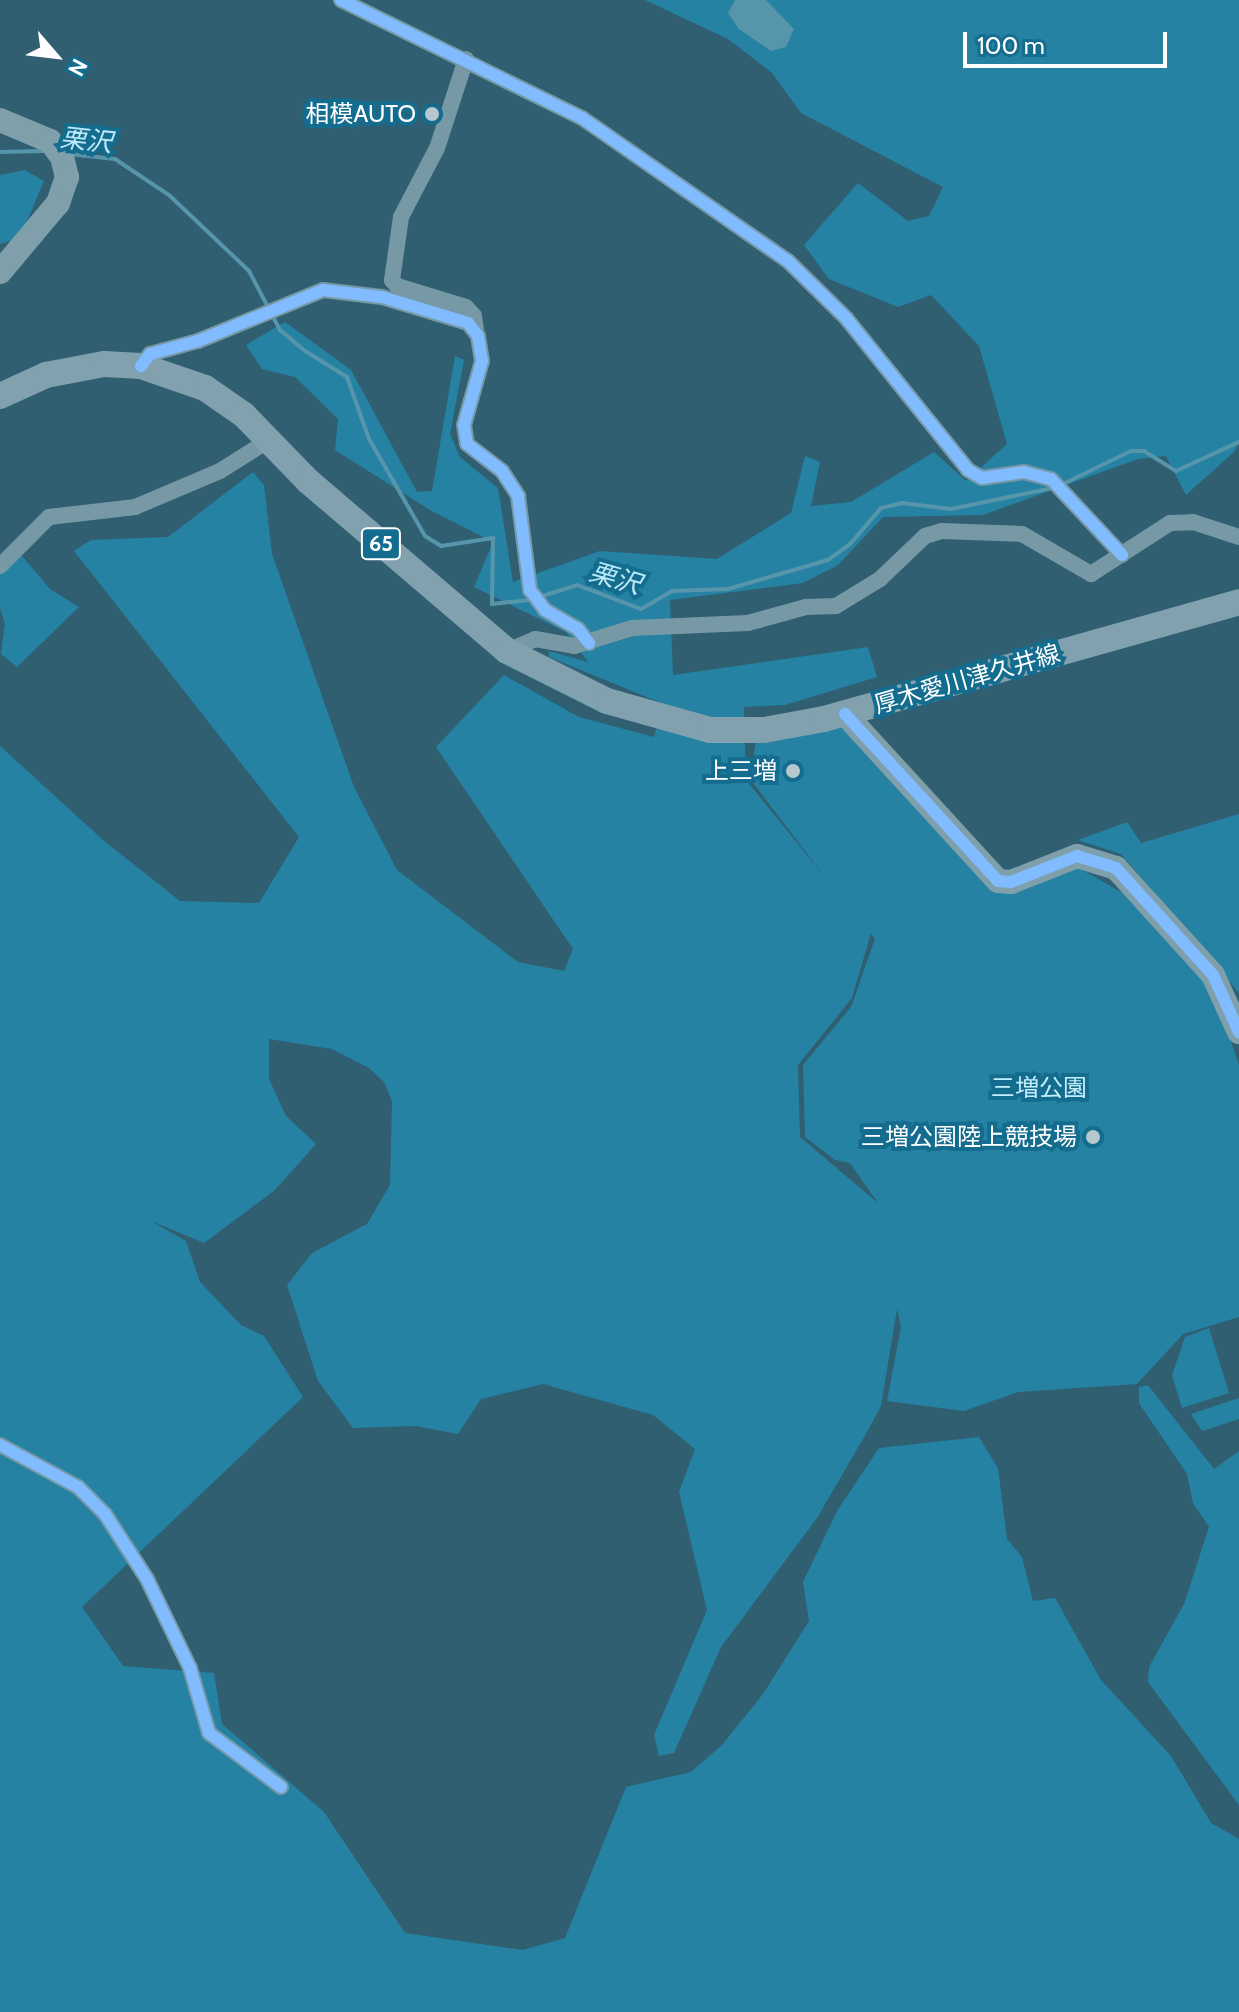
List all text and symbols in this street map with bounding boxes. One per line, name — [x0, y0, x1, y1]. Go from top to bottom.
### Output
north arrow — [16, 16, 96, 96]
scale bar — [967, 16, 1171, 66]
text: 100 m — [977, 31, 1045, 60]
text: N — [62, 54, 93, 81]
place label: 相模AUTO — [306, 100, 416, 128]
marker: 相模AUTO — [423, 105, 441, 123]
water label: 栗沢 — [59, 123, 113, 159]
road number: 65 — [359, 526, 403, 562]
water label: 栗沢 — [586, 557, 644, 601]
street label: 厚木愛川津久井線 — [871, 639, 1063, 719]
place label: 上三増 — [705, 757, 777, 785]
marker: 上三増 — [784, 762, 802, 780]
park label: 三増公園 — [991, 1074, 1087, 1102]
place label: 三増公園陸上競技場 — [861, 1123, 1077, 1151]
marker: 三増公園陸上競技場 — [1084, 1128, 1102, 1146]

